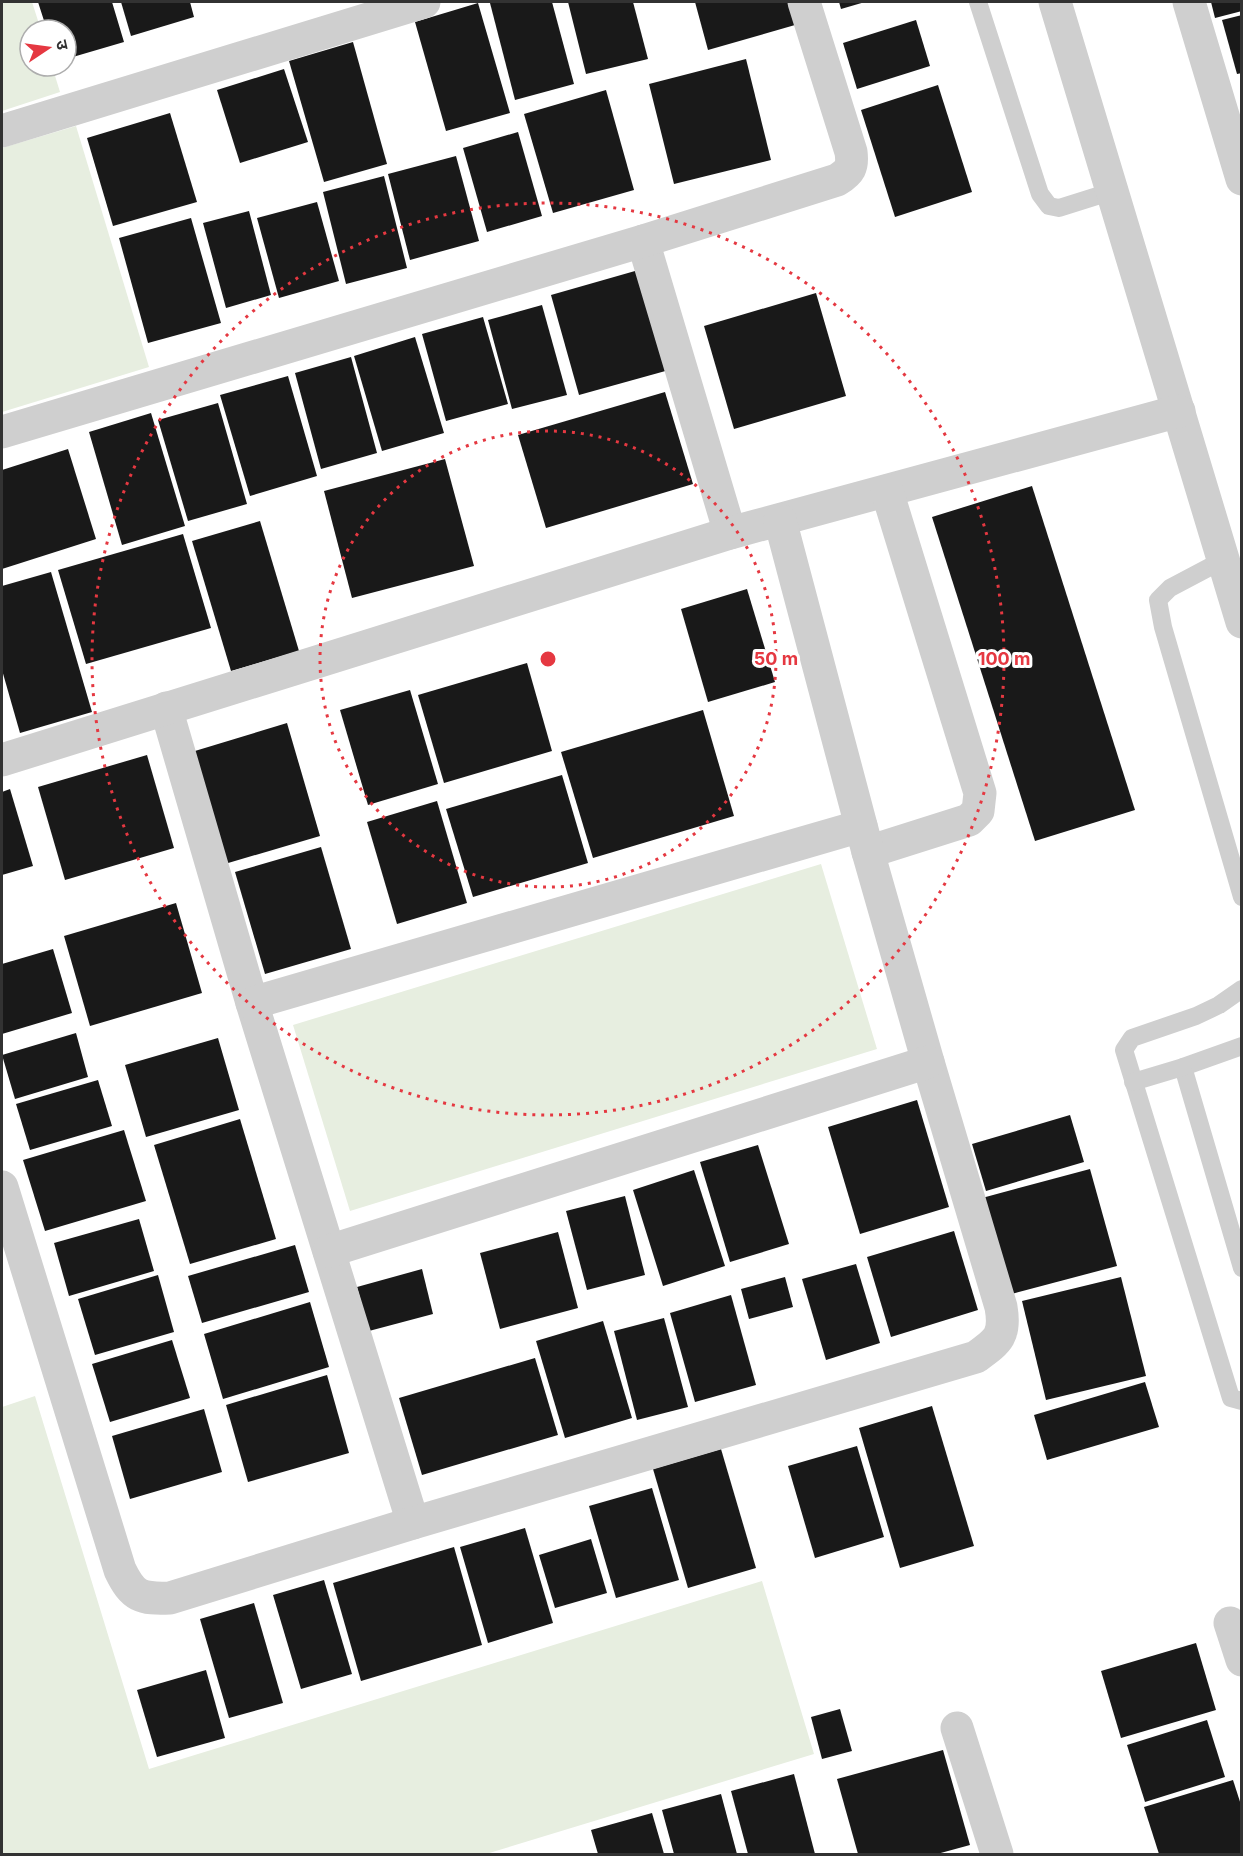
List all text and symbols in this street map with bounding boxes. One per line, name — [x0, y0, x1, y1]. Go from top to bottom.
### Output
north arrow — [18, 18, 78, 78]
text: उ — [52, 38, 74, 52]
text: 50 m — [754, 648, 798, 669]
text: 100 m — [978, 648, 1030, 669]
centre of rings — [538, 649, 558, 669]

